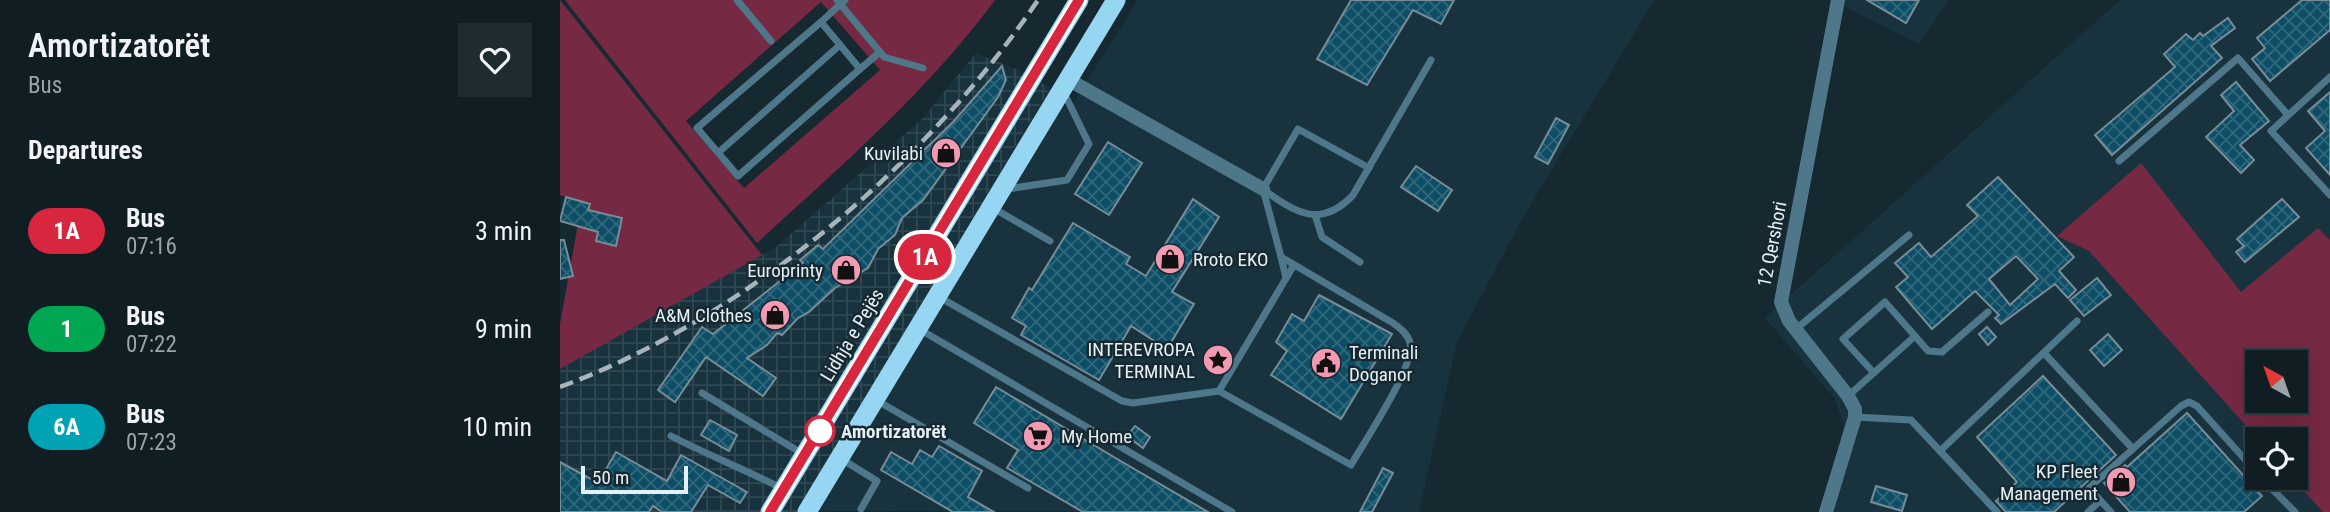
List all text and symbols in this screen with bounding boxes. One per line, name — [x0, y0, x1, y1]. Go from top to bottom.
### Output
button: heart — [458, 23, 532, 97]
text: Amortizatorët — [28, 26, 210, 65]
text: Bus — [28, 72, 62, 99]
text: Departures — [28, 135, 143, 165]
shop icon: Kuvilabi — [929, 136, 963, 170]
place label: Kuvilabi — [864, 142, 923, 165]
street label: 12 Qershori — [1752, 199, 1792, 289]
text: Bus — [126, 203, 165, 233]
text: 3 min — [475, 216, 532, 246]
text: 1A — [53, 217, 80, 245]
text: 07:16 — [126, 233, 177, 260]
line badge: 1A — [894, 234, 956, 280]
shop icon: Rroto EKO — [1153, 242, 1187, 276]
text: 1A — [912, 243, 938, 271]
place label: Rroto EKO — [1193, 248, 1269, 271]
shop icon: Europrinty — [829, 253, 863, 287]
place label: Europrinty — [747, 259, 823, 282]
street label: Lidhja e Pejës — [815, 284, 889, 386]
shop icon: A&M Clothes — [758, 298, 792, 332]
text: Bus — [126, 301, 165, 331]
place label: A&M Clothes — [655, 304, 752, 327]
text: 9 min — [475, 314, 532, 344]
text: 1 — [60, 315, 73, 343]
text: 07:22 — [126, 331, 177, 358]
place label: INTEREVROPA TERMINAL — [1088, 338, 1195, 383]
place label: Terminali Doganor — [1349, 341, 1418, 386]
place icon: INTEREVROPA TERMINAL — [1201, 343, 1235, 377]
public building icon: Terminali Doganor — [1309, 346, 1343, 380]
north arrow — [2245, 350, 2308, 413]
map controls — [2245, 350, 2308, 490]
text: Bus — [126, 399, 165, 429]
text: 10 min — [462, 412, 532, 442]
text: 6A — [53, 413, 80, 441]
marker: Amortizatorët — [805, 416, 835, 446]
supermarket icon: My Home — [1021, 419, 1055, 453]
place label: Amortizatorët — [841, 420, 947, 443]
place label: My Home — [1061, 425, 1132, 448]
button: locate — [2245, 427, 2308, 490]
text: 07:23 — [126, 429, 177, 456]
place label: KP Fleet Management — [2000, 460, 2098, 505]
scale bar — [581, 463, 688, 495]
shop icon: KP Fleet Management — [2104, 465, 2138, 499]
text: 50 m — [592, 466, 629, 489]

